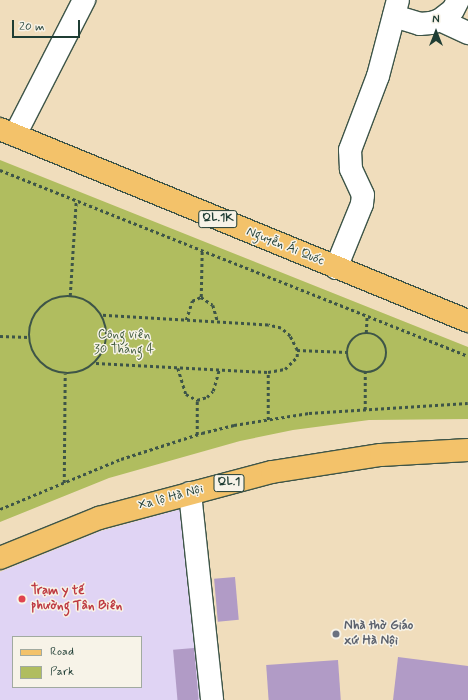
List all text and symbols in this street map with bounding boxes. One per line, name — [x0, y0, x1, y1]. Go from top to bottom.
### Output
scale bar — [14, 12, 82, 38]
north arrow — [416, 12, 456, 52]
text: N — [432, 13, 440, 27]
text: 20 m — [19, 19, 45, 35]
road number: QL.1K — [198, 209, 238, 229]
street label: Nguyễn Ái Quốc — [243, 224, 327, 270]
park label: Công viên 30 Tháng 4 — [94, 328, 154, 359]
road number: QL.1 — [213, 473, 245, 493]
street label: Xa lộ Hà Nội — [137, 482, 205, 514]
place label: Trạm y tế phường Tân Biên — [31, 584, 121, 615]
marker: Trạm y tế phường Tân Biên — [16, 593, 28, 605]
place label: Nhà thờ Giáo xứ Hà Nội — [344, 619, 413, 650]
marker: Nhà thờ Giáo xứ Hà Nội — [331, 629, 341, 639]
legend — [12, 636, 142, 688]
text: Road — [50, 644, 74, 660]
text: Park — [50, 664, 74, 680]

